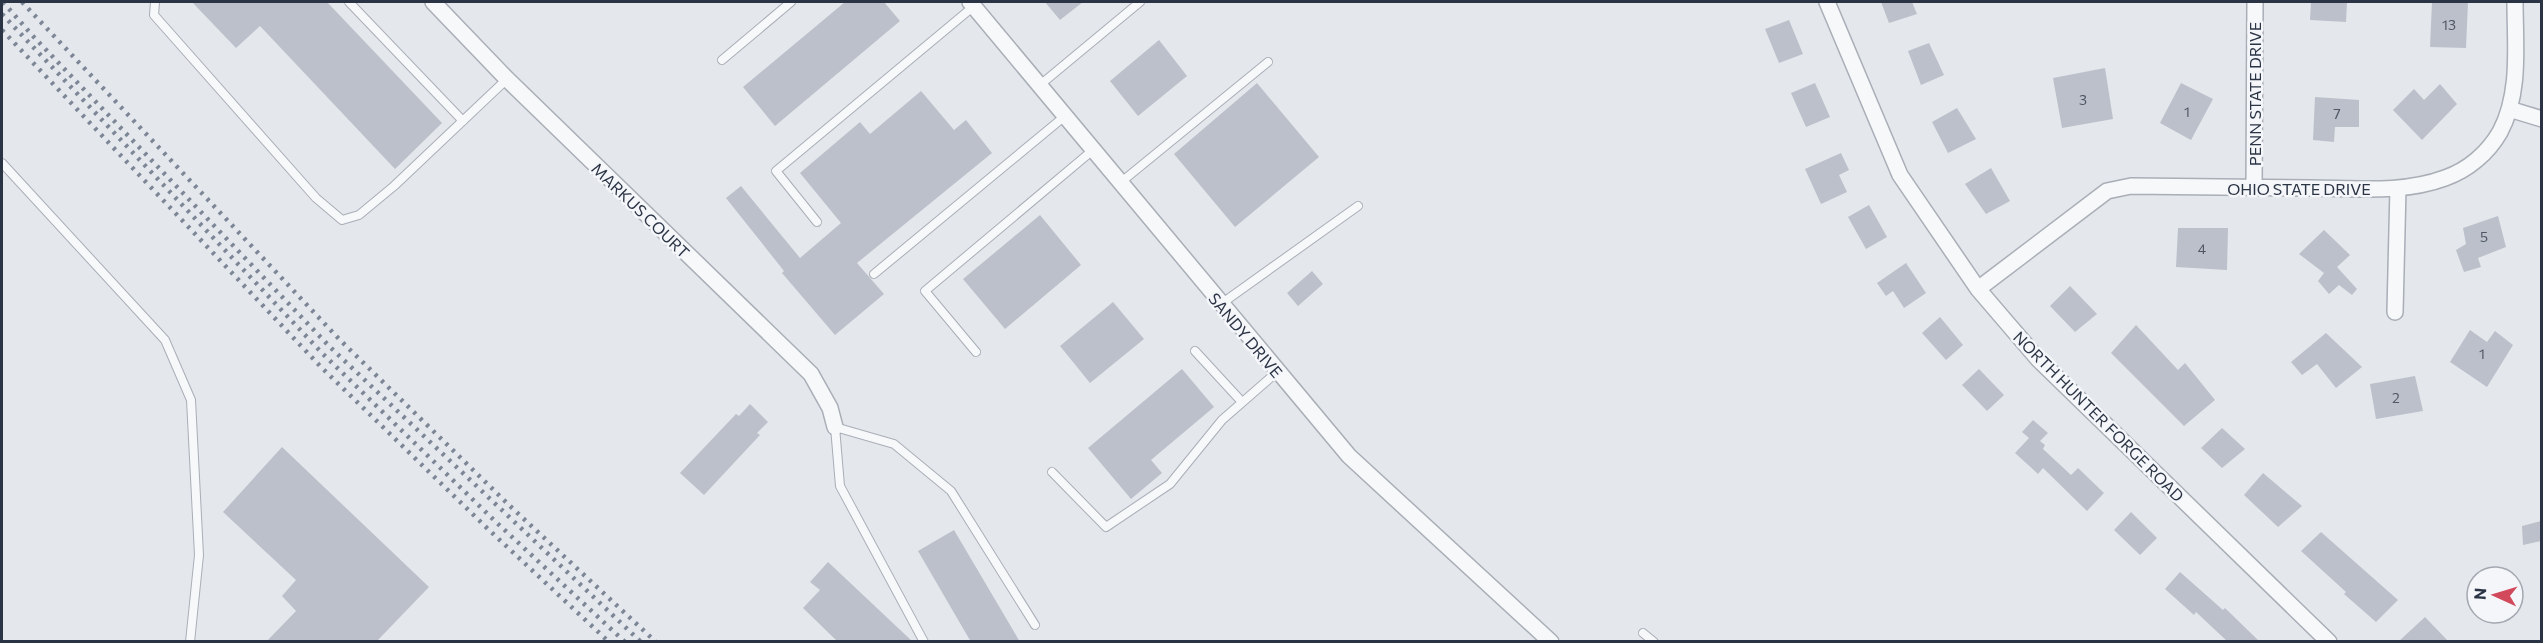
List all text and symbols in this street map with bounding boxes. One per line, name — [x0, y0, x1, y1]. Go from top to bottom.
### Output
house number: 13 — [2442, 16, 2456, 33]
street label: PENN STATE DRIVE — [2245, 22, 2264, 166]
house number: 3 — [2079, 91, 2087, 108]
house number: 1 — [2184, 103, 2190, 120]
house number: 7 — [2333, 105, 2341, 122]
street label: MARKUS COURT — [588, 159, 694, 261]
street label: OHIO STATE DRIVE — [2227, 179, 2371, 198]
house number: 5 — [2480, 228, 2488, 245]
house number: 4 — [2198, 240, 2207, 257]
street label: SANDY DRIVE — [1205, 289, 1287, 381]
street label: NORTH HUNTER FORGE ROAD — [2010, 327, 2188, 505]
house number: 1 — [2479, 345, 2485, 362]
house number: 2 — [2392, 389, 2400, 406]
north arrow — [2465, 565, 2525, 625]
text: N — [2470, 587, 2489, 601]

